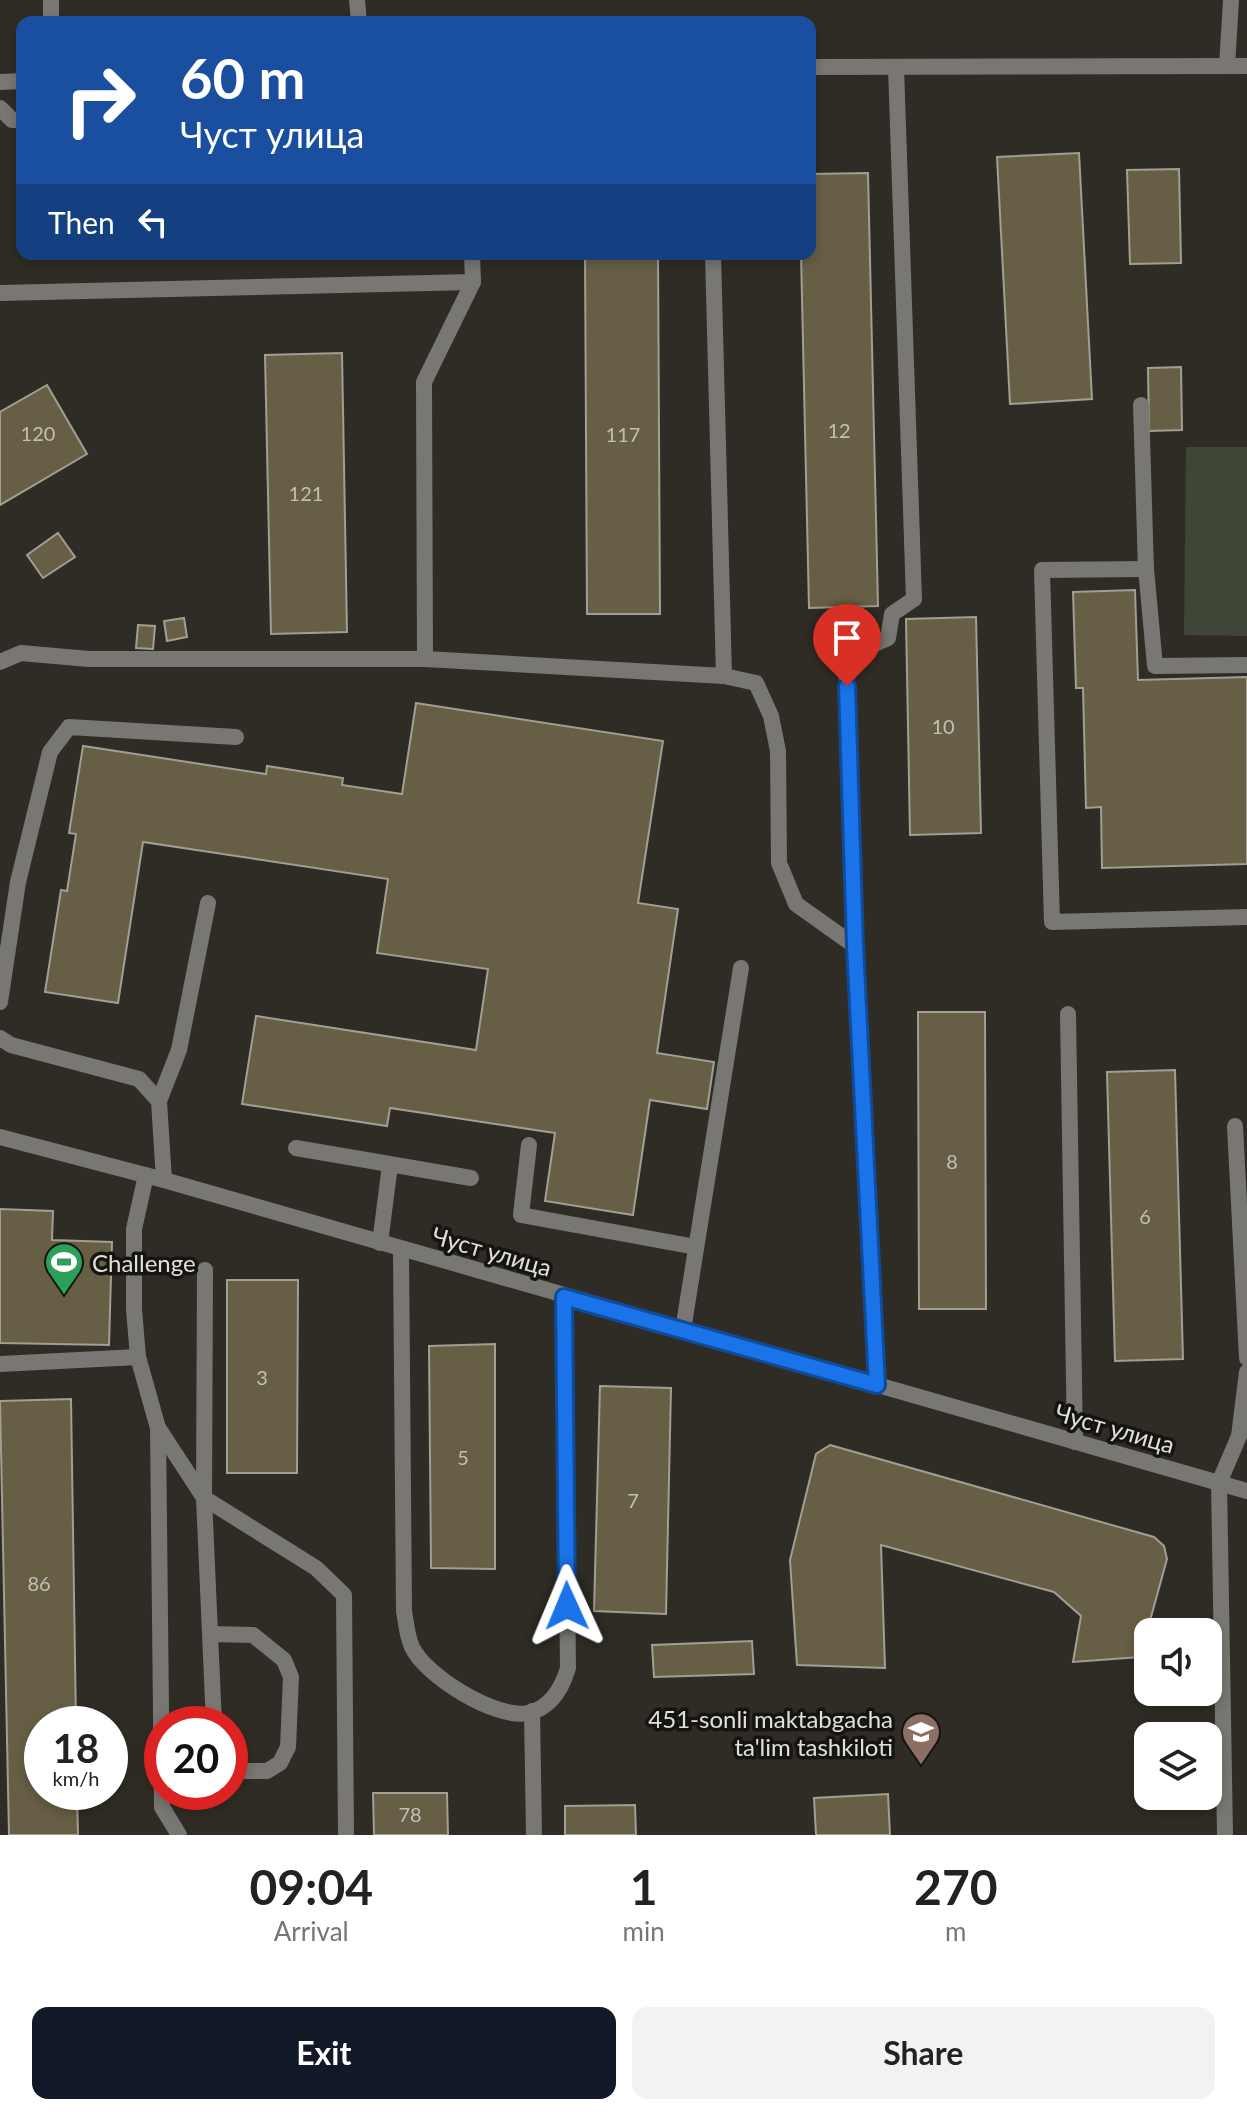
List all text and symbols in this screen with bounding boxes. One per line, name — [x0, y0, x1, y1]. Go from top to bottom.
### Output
text: 60 m — [180, 44, 305, 111]
icon: right — [48, 48, 152, 152]
text: Чуст улица — [180, 112, 364, 156]
icon: left — [131, 200, 175, 244]
text: Then — [48, 204, 115, 240]
house number: 12 — [827, 418, 851, 442]
house number: 120 — [21, 421, 55, 445]
house number: 117 — [606, 422, 640, 446]
house number: 121 — [289, 481, 323, 505]
pin — [813, 604, 881, 686]
icon: arrive — [825, 616, 869, 660]
house number: 10 — [931, 714, 955, 738]
house number: 8 — [946, 1149, 958, 1173]
house number: 6 — [1139, 1204, 1151, 1228]
street label: Чуст улица — [429, 1220, 555, 1282]
sports icon: Challenge — [43, 1241, 85, 1296]
place label: Challenge — [92, 1248, 196, 1277]
house number: 3 — [256, 1365, 268, 1389]
street label: Чуст улица — [1052, 1397, 1178, 1459]
house number: 5 — [457, 1445, 469, 1469]
house number: 7 — [627, 1488, 639, 1512]
position arrow — [525, 1564, 609, 1648]
house number: 86 — [27, 1571, 51, 1595]
map controls — [1134, 1618, 1222, 1810]
button: sound — [1134, 1618, 1222, 1706]
place label: 451-sonli maktabgacha ta'lim tashkiloti — [648, 1704, 893, 1761]
speed limit sign: 20 — [144, 1706, 248, 1810]
school or university icon: 451-sonli maktabgacha ta'lim tashkiloti — [900, 1711, 942, 1766]
button: layers — [1134, 1722, 1222, 1810]
text: 18 — [53, 1724, 99, 1772]
text: km/h — [53, 1766, 99, 1790]
house number: 78 — [398, 1802, 422, 1826]
text: 09:04 — [249, 1858, 373, 1915]
text: 1 — [630, 1858, 658, 1915]
text: 270 — [914, 1858, 998, 1915]
text: Arrival — [274, 1915, 349, 1947]
text: min — [623, 1915, 665, 1947]
text: m — [945, 1915, 967, 1947]
button: Exit — [32, 2007, 616, 2099]
button: Share — [632, 2007, 1215, 2099]

